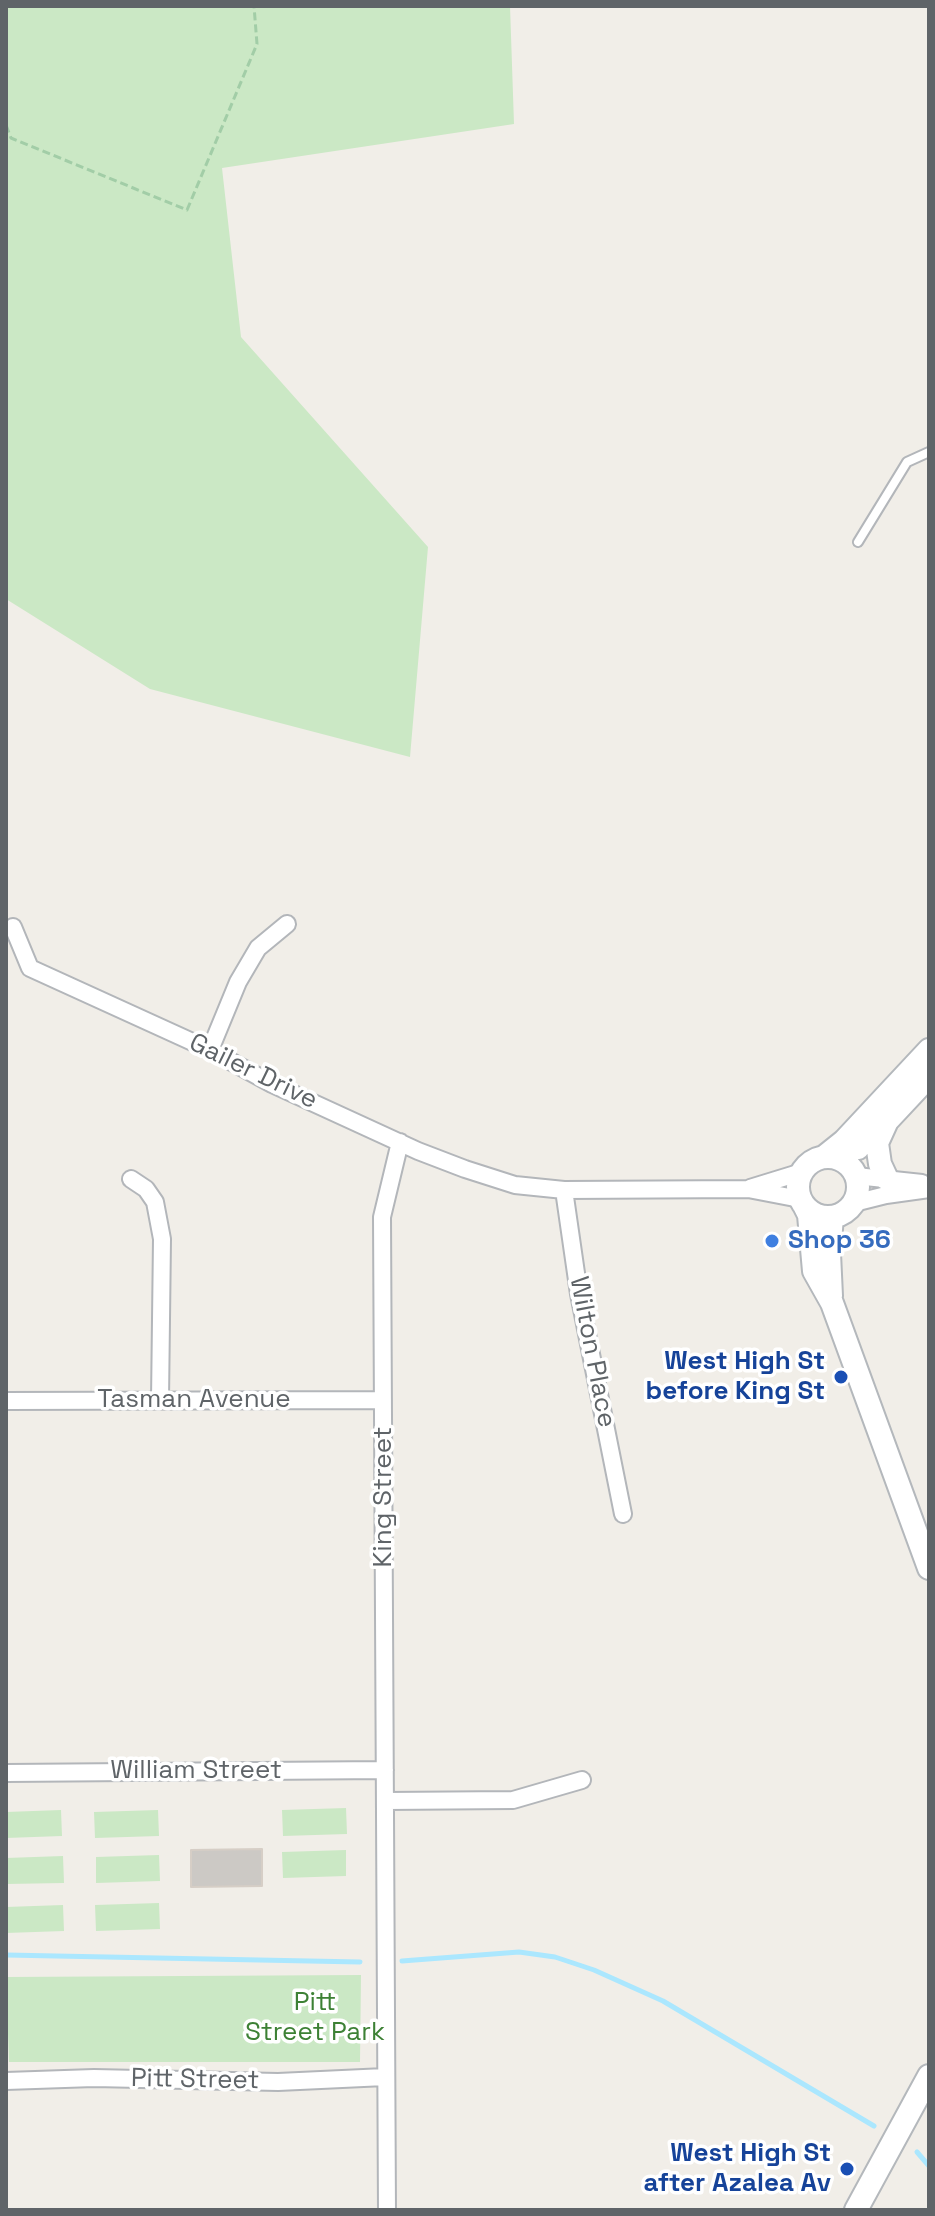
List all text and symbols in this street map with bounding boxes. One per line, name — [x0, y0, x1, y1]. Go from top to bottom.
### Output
street label: Gailer Drive — [184, 1028, 322, 1116]
place label: Shop 36 — [788, 1225, 891, 1257]
marker: Shop 36 — [763, 1232, 781, 1250]
street label: Wilton Place — [562, 1274, 622, 1430]
place label: West High St before King St — [646, 1346, 825, 1408]
marker: West High St before King St — [832, 1368, 850, 1386]
street label: Tasman Avenue — [97, 1384, 291, 1416]
street label: King Street — [368, 1426, 400, 1568]
street label: William Street — [110, 1755, 282, 1787]
park label: Pitt Street Park — [245, 1987, 385, 2048]
street label: Pitt Street — [130, 2063, 260, 2097]
place label: West High St after Azalea Av — [644, 2138, 831, 2200]
marker: West High St after Azalea Av — [838, 2160, 856, 2178]

